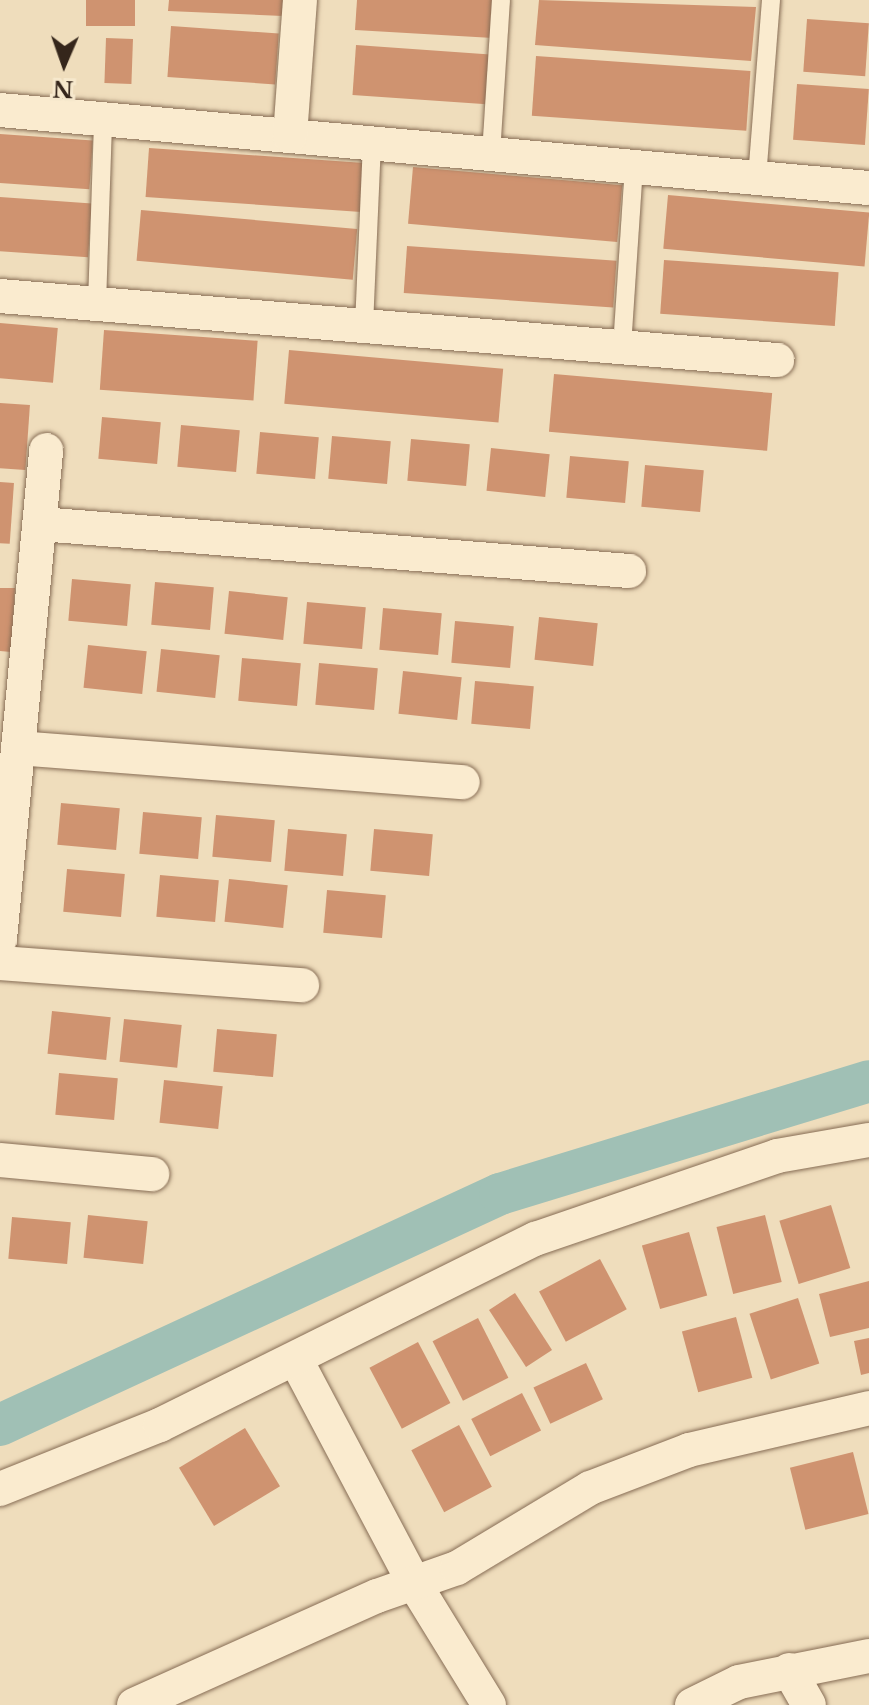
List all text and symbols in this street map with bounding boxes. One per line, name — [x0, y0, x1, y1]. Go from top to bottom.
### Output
north arrow — [24, 24, 104, 104]
text: N — [52, 75, 74, 102]

